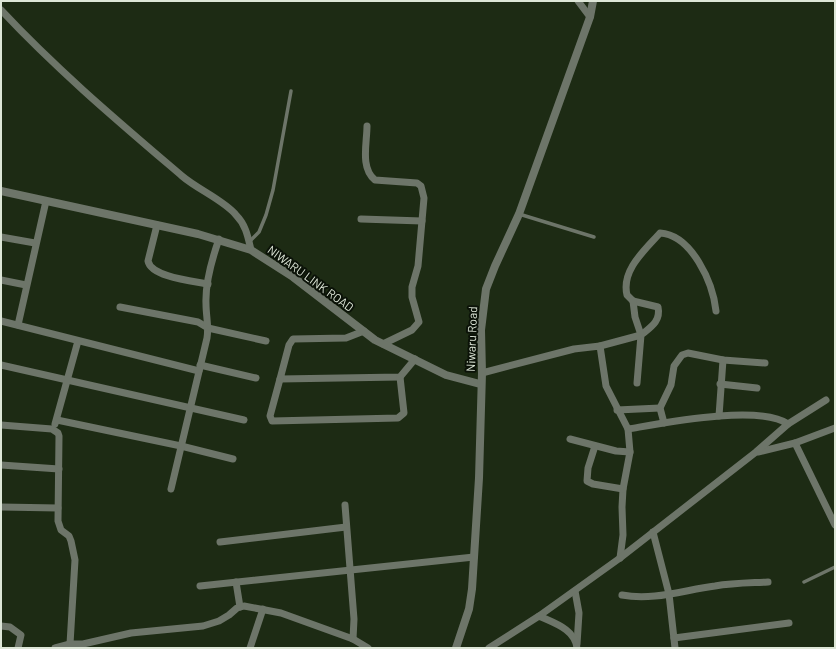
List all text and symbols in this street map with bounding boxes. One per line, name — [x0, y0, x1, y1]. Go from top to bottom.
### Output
street label: NIWARU LINK ROAD — [265, 242, 357, 314]
street label: Niwaru Road — [463, 306, 479, 372]

